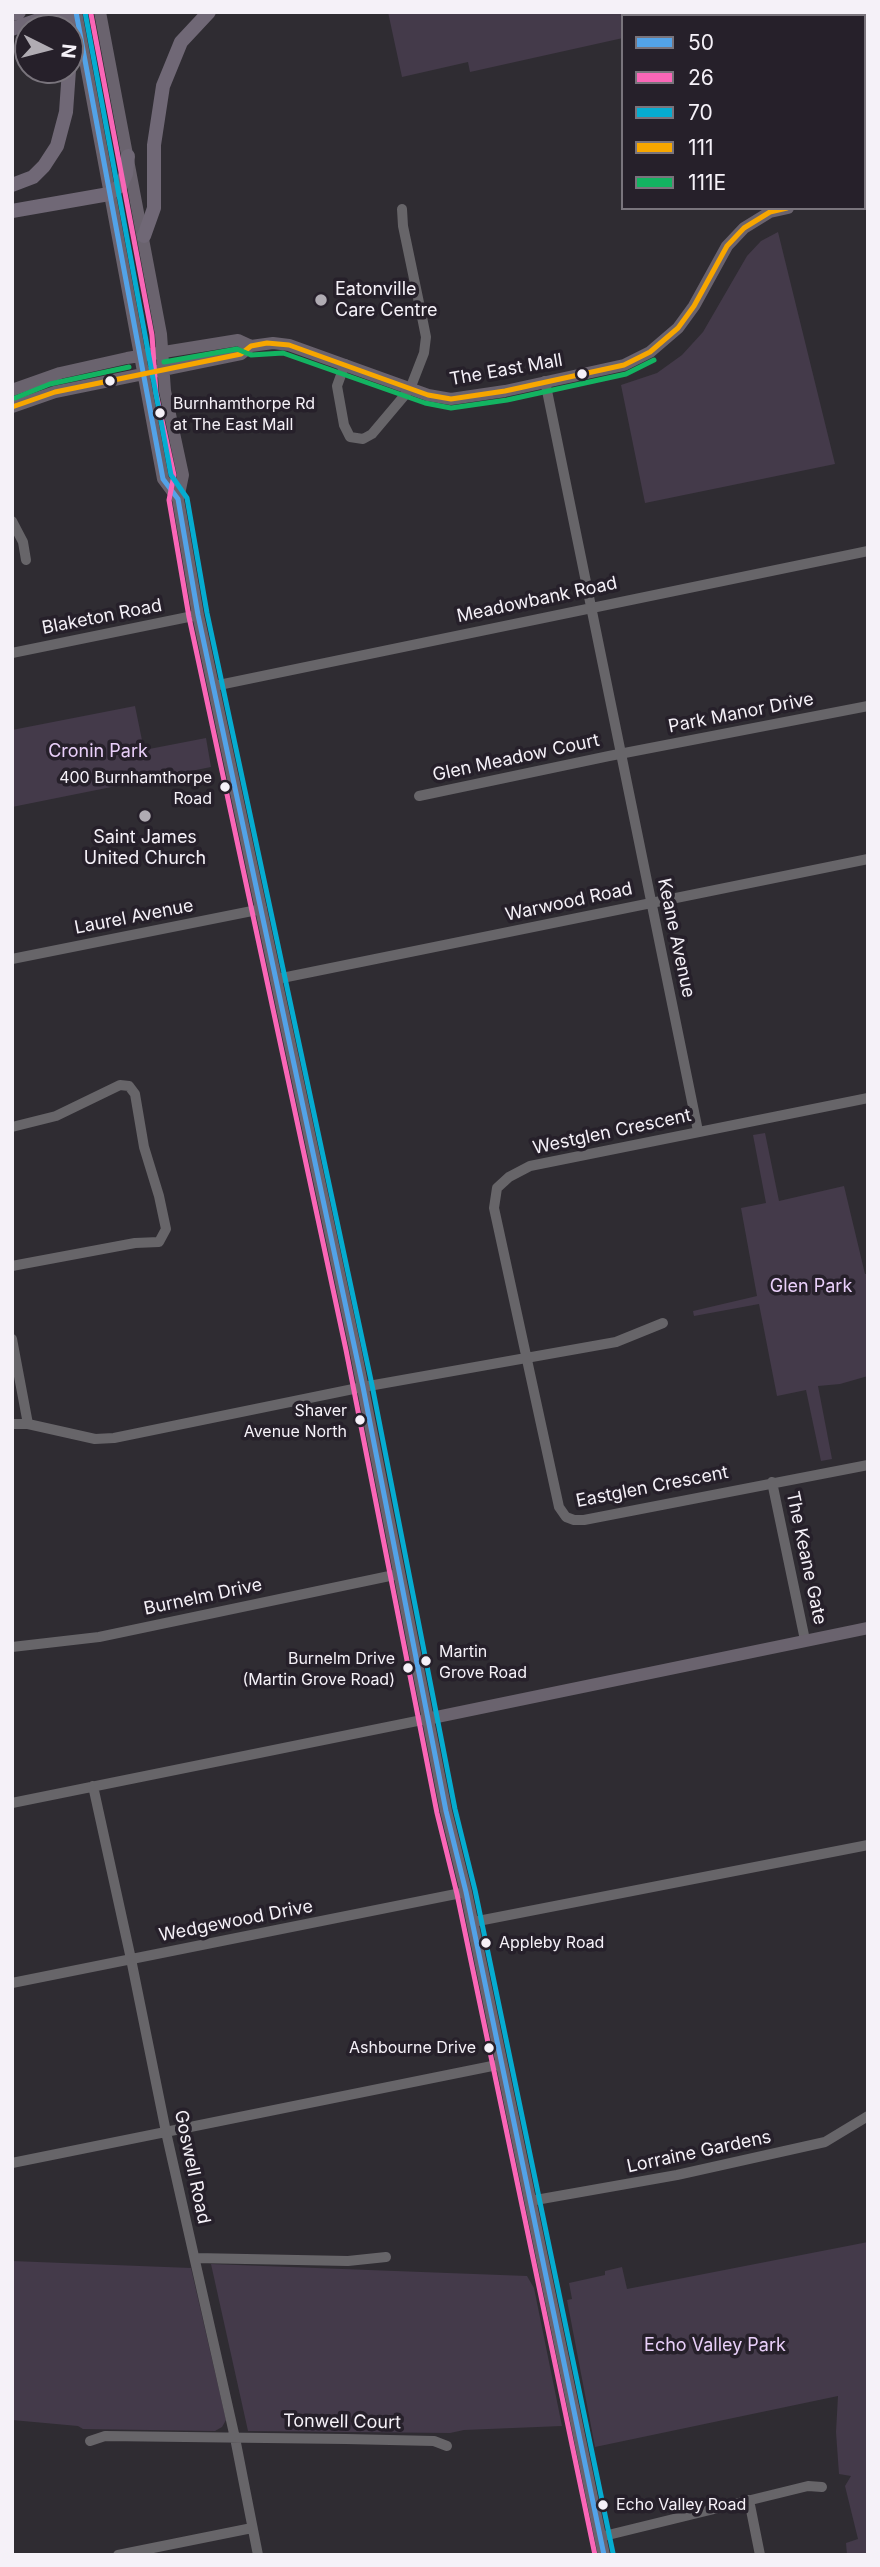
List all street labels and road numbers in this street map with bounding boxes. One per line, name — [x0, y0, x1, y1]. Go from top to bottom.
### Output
street label: The East Mall — [448, 349, 564, 391]
street label: Meadowbank Road — [455, 572, 619, 628]
street label: Blaketon Road — [40, 595, 164, 639]
street label: Park Manor Drive — [666, 688, 816, 738]
street label: Glen Meadow Court — [431, 730, 601, 786]
street label: Keane Avenue — [653, 876, 699, 1000]
street label: Warwood Road — [503, 878, 635, 926]
street label: Laurel Avenue — [73, 895, 195, 939]
street label: Westglen Crescent — [531, 1105, 693, 1159]
street label: Eastglen Crescent — [574, 1462, 730, 1512]
street label: The Keane Gate — [781, 1489, 831, 1627]
street label: Burnelm Drive — [142, 1574, 264, 1620]
street label: Wedgewood Drive — [157, 1895, 315, 1947]
street label: Goswell Road — [169, 2108, 215, 2226]
street label: Lorraine Gardens — [625, 2126, 773, 2178]
street label: Tonwell Court — [283, 2410, 401, 2434]

